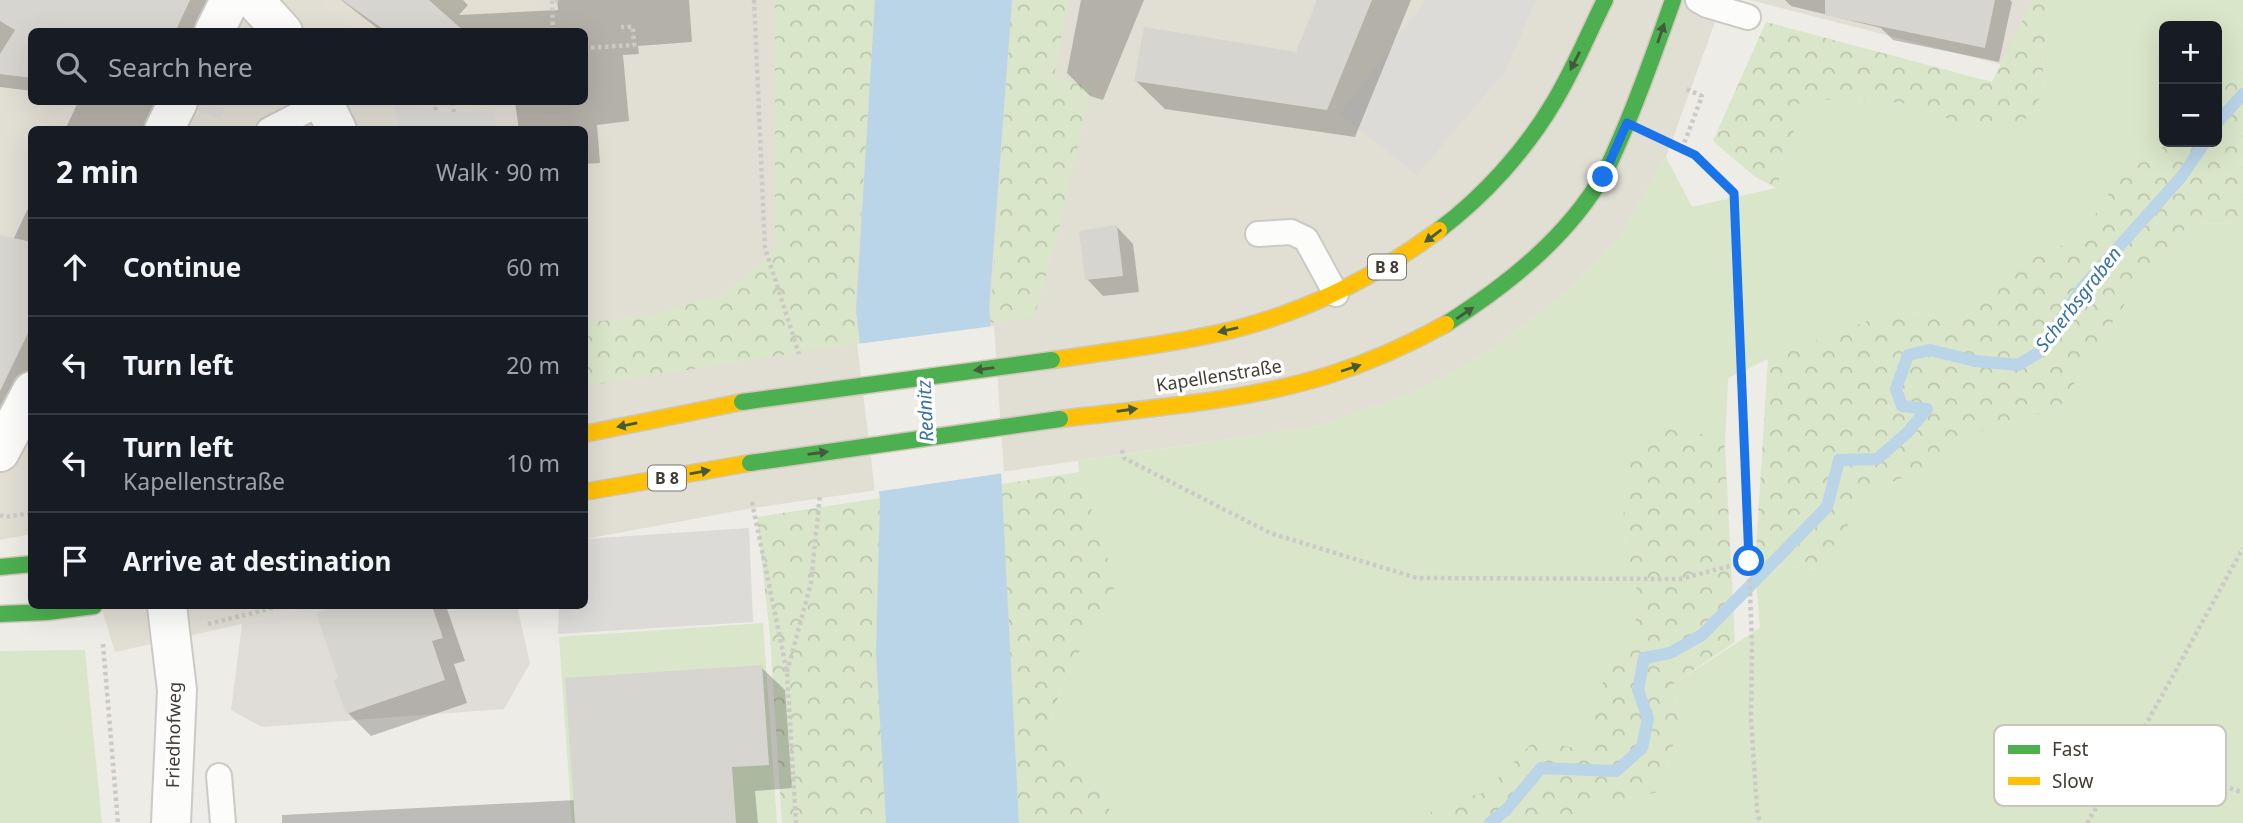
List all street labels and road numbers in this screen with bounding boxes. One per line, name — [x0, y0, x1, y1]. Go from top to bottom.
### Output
road number: B 8 — [1368, 255, 1406, 280]
street label: Kapellenstraße — [1154, 353, 1283, 397]
road number: B 8 — [648, 466, 686, 491]
street label: Friedhofweg — [160, 682, 186, 788]

